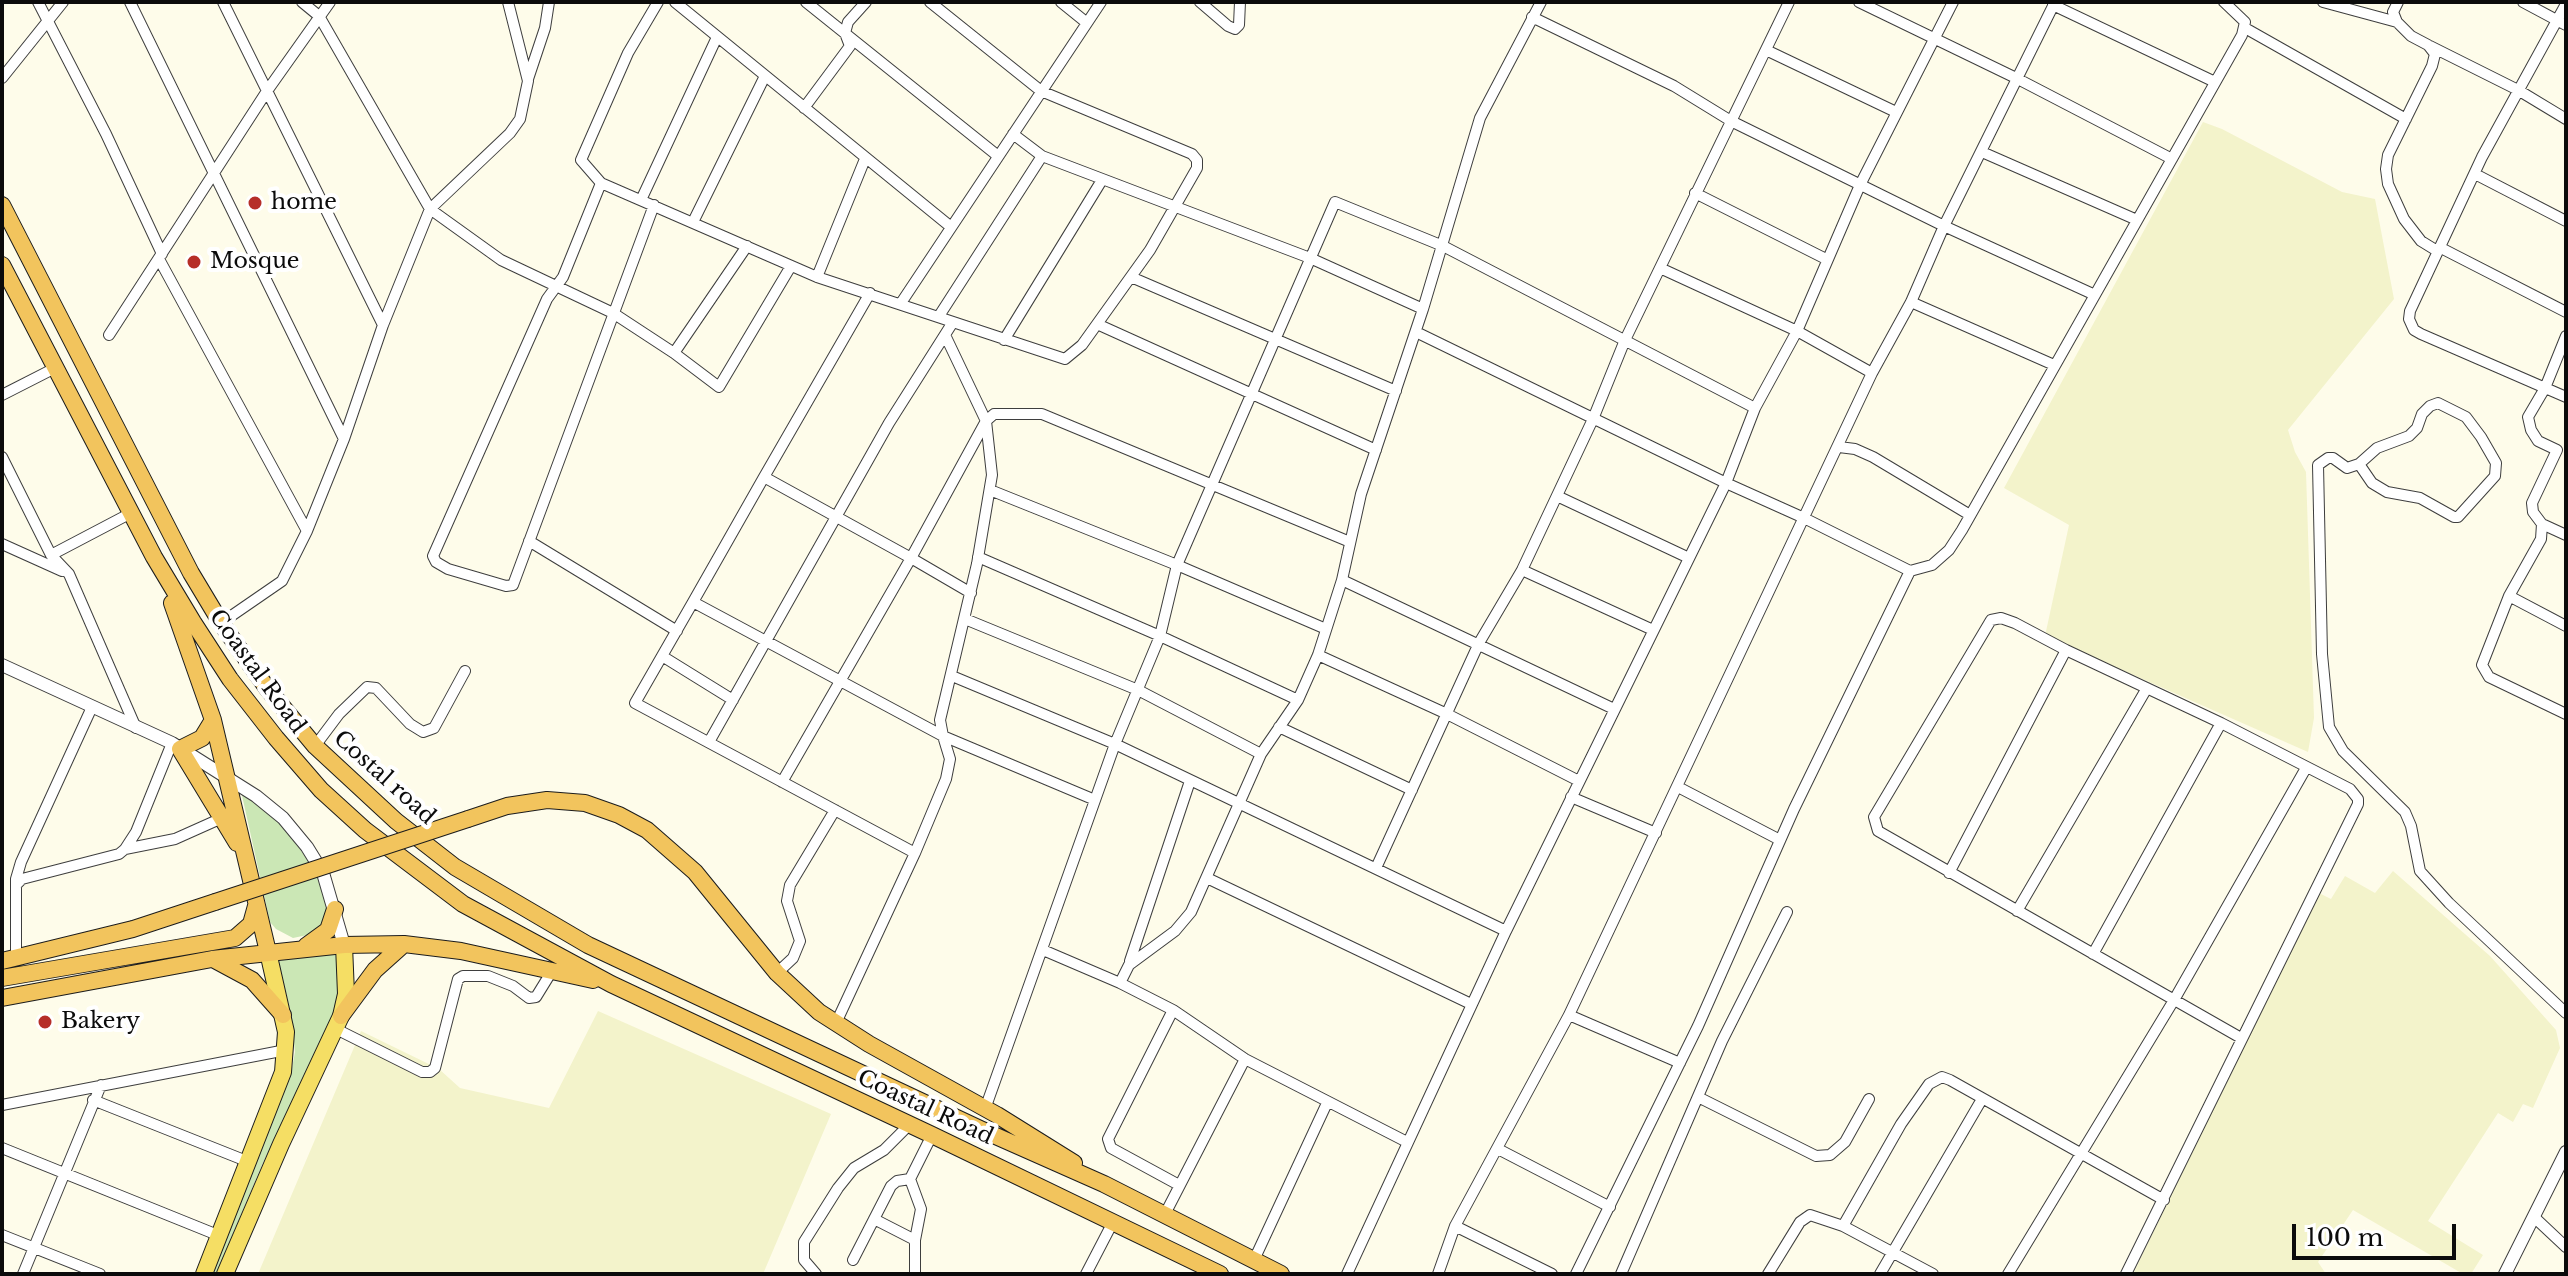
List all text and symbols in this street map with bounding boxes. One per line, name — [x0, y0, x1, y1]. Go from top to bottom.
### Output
place label: home — [271, 190, 337, 216]
marker: home — [246, 194, 264, 212]
place label: Mosque — [210, 249, 299, 275]
marker: Mosque — [185, 253, 203, 271]
street label: Coastal Road — [203, 605, 311, 739]
street label: Costal road — [328, 725, 440, 831]
place label: Bakery — [61, 1009, 140, 1035]
marker: Bakery — [36, 1013, 54, 1031]
street label: Coastal Road — [853, 1065, 997, 1151]
scale bar — [2296, 1208, 2460, 1258]
text: 100 m — [2306, 1223, 2384, 1252]

